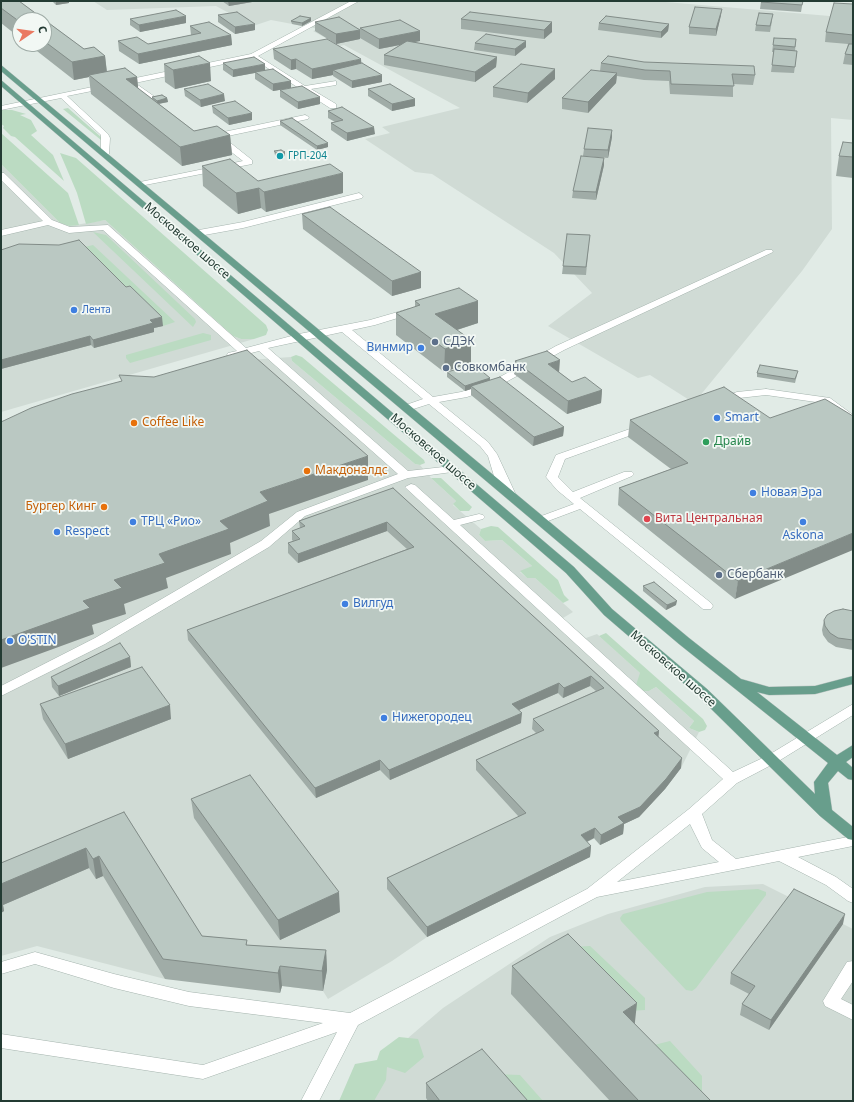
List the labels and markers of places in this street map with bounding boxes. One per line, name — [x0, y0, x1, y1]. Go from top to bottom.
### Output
place label: ГРП-204 — [288, 150, 327, 162]
marker: ГРП-204 — [275, 151, 285, 161]
place label: Лента — [82, 304, 111, 316]
marker: Лента — [69, 305, 79, 315]
place label: СДЭК — [443, 335, 475, 349]
marker: СДЭК — [430, 337, 440, 347]
place label: Винмир — [366, 341, 413, 355]
marker: Винмир — [416, 343, 426, 353]
place label: Совкомбанк — [454, 361, 526, 375]
marker: Совкомбанк — [441, 363, 451, 373]
place label: Smart — [725, 411, 759, 425]
marker: Smart — [712, 413, 722, 423]
place label: Coffee Like — [142, 416, 204, 430]
marker: Coffee Like — [129, 418, 139, 428]
place label: Драйв — [714, 435, 751, 449]
marker: Драйв — [701, 437, 711, 447]
place label: Макдоналдс — [315, 464, 388, 478]
marker: Макдоналдс — [302, 466, 312, 476]
place label: Новая Эра — [761, 486, 822, 500]
marker: Новая Эра — [748, 488, 758, 498]
place label: Бургер Кинг — [26, 500, 96, 514]
marker: Бургер Кинг — [99, 502, 109, 512]
place label: Вита Центральная — [655, 512, 763, 526]
marker: Вита Центральная — [642, 514, 652, 524]
place label: ТРЦ «Рио» — [141, 515, 201, 529]
marker: ТРЦ «Рио» — [128, 517, 138, 527]
marker: Askona — [798, 517, 808, 527]
place label: Respect — [65, 525, 109, 539]
marker: Respect — [52, 527, 62, 537]
place label: Askona — [782, 529, 824, 543]
place label: Сбербанк — [727, 568, 783, 582]
marker: Сбербанк — [714, 570, 724, 580]
place label: Вилгуд — [353, 597, 393, 611]
marker: Вилгуд — [340, 599, 350, 609]
place label: O'STIN — [18, 634, 57, 648]
marker: O'STIN — [5, 636, 15, 646]
place label: Нижегородец — [392, 711, 472, 725]
marker: Нижегородец — [379, 713, 389, 723]

